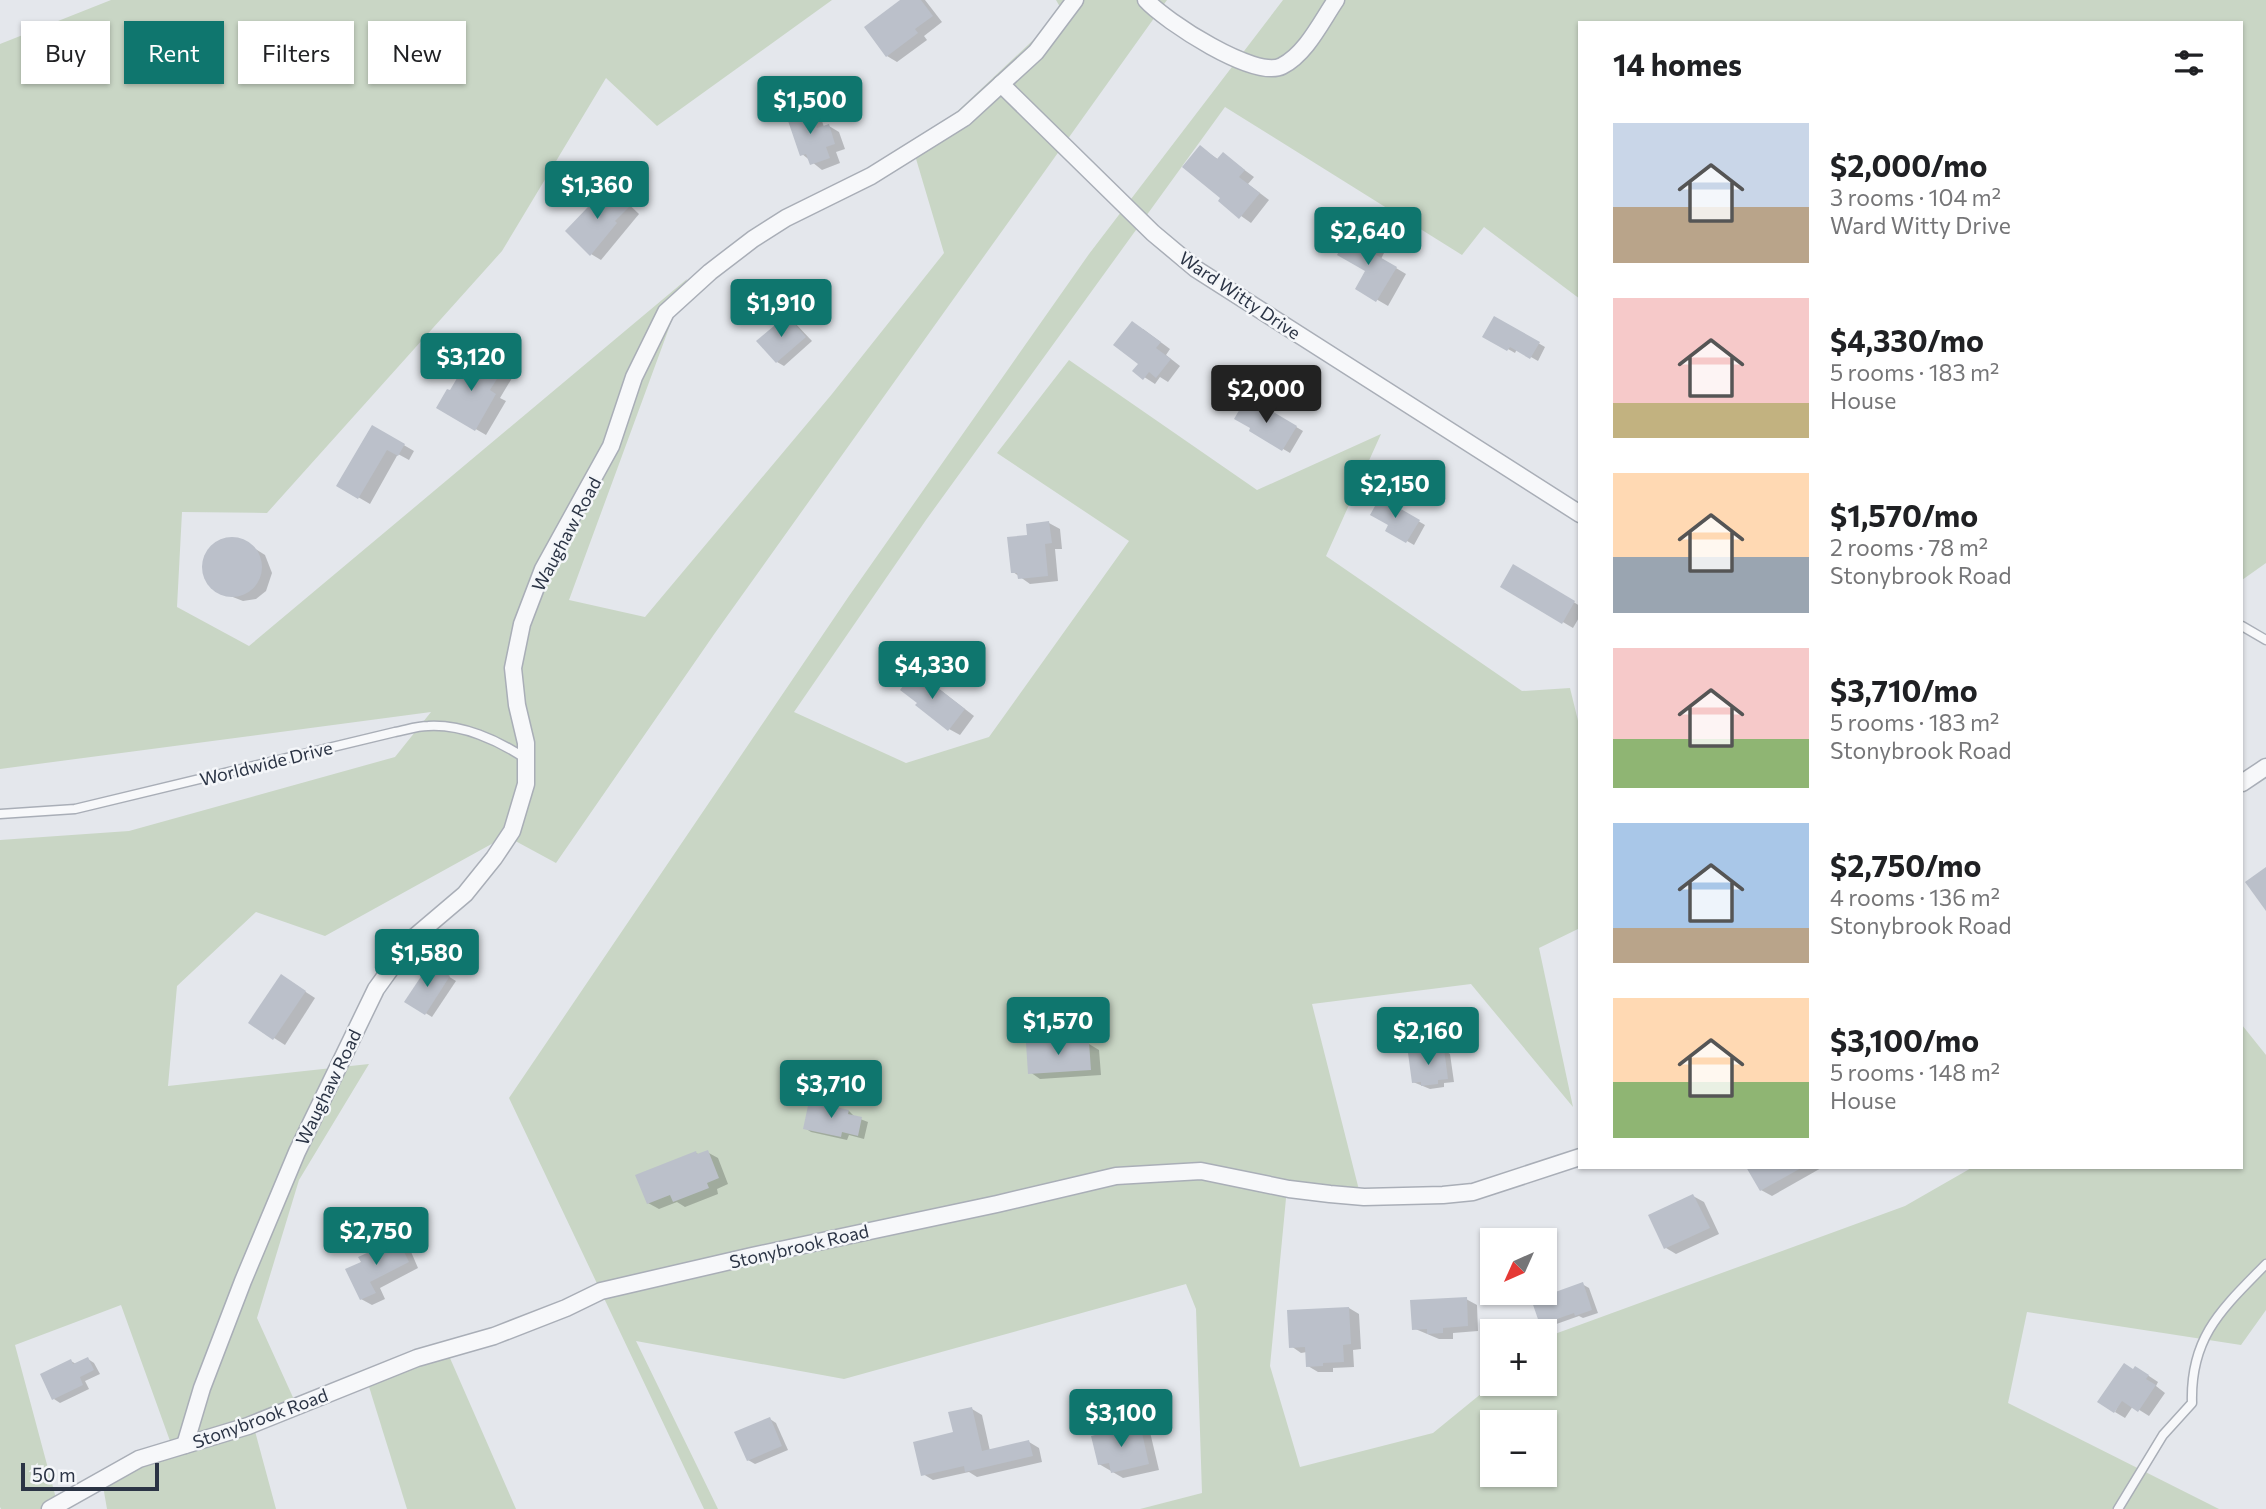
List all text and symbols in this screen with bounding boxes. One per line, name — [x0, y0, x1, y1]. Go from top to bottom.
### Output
chip: Buy — [21, 21, 110, 84]
chip: Rent — [124, 21, 224, 84]
chip: Filters — [238, 21, 354, 84]
chip: New — [368, 21, 466, 84]
icon: filters — [2170, 44, 2208, 82]
text: 14 homes — [1613, 45, 1742, 82]
pin: $1,500 — [753, 76, 867, 136]
text: $1,500 — [773, 85, 847, 113]
text: $2,000/mo — [1830, 146, 1987, 183]
icon: home — [1669, 151, 1753, 235]
pin: $1,360 — [540, 162, 654, 221]
text: $1,360 — [561, 170, 633, 198]
text: 3 rooms · 104 m² — [1830, 183, 2001, 211]
pin: $2,640 — [1311, 208, 1425, 267]
text: Ward Witty Drive — [1830, 211, 2011, 239]
text: $2,640 — [1330, 216, 1406, 244]
street label: Ward Witty Drive — [1175, 246, 1305, 344]
pin: $1,910 — [724, 280, 838, 339]
text: $1,910 — [747, 288, 815, 316]
text: $4,330/mo — [1830, 321, 1984, 358]
icon: home — [1669, 326, 1753, 410]
pin: $3,120 — [414, 334, 528, 393]
text: $3,120 — [437, 342, 505, 370]
text: 5 rooms · 183 m² — [1830, 358, 1999, 386]
pin: $2,000 — [1209, 366, 1323, 425]
text: $2,000 — [1227, 374, 1305, 402]
text: House — [1830, 386, 1896, 414]
pin: $2,150 — [1338, 461, 1452, 520]
text: $2,150 — [1360, 469, 1430, 497]
street label: Waughaw Road — [527, 473, 605, 595]
text: $1,570/mo — [1830, 496, 1978, 533]
icon: home — [1669, 501, 1753, 585]
text: 2 rooms · 78 m² — [1830, 533, 1988, 561]
text: Stonybrook Road — [1830, 561, 2012, 589]
pin: $4,330 — [875, 642, 989, 701]
text: $4,330 — [895, 650, 969, 678]
text: $3,710/mo — [1830, 671, 1978, 708]
icon: home — [1669, 676, 1753, 760]
text: 5 rooms · 183 m² — [1830, 708, 1999, 736]
street label: Worldwide Drive — [197, 736, 335, 790]
text: Stonybrook Road — [1830, 736, 2012, 764]
text: $2,750/mo — [1830, 846, 1981, 883]
icon: home — [1669, 851, 1753, 935]
text: 4 rooms · 136 m² — [1830, 883, 2000, 911]
text: Stonybrook Road — [1830, 911, 2012, 939]
pin: $1,580 — [370, 930, 484, 989]
text: $1,580 — [391, 938, 463, 966]
pin: $1,570 — [1001, 998, 1115, 1057]
text: $1,570 — [1023, 1006, 1093, 1034]
pin: $2,160 — [1371, 1007, 1485, 1067]
text: $2,160 — [1393, 1016, 1463, 1044]
text: $3,100/mo — [1830, 1021, 1979, 1058]
street label: Waughaw Road — [290, 1026, 366, 1148]
icon: home — [1669, 1026, 1753, 1110]
text: 5 rooms · 148 m² — [1830, 1058, 2000, 1086]
pin: $3,710 — [774, 1060, 888, 1120]
text: $3,710 — [796, 1069, 866, 1097]
text: House — [1830, 1086, 1896, 1114]
pin: $2,750 — [319, 1208, 433, 1267]
text: $2,750 — [339, 1216, 413, 1244]
street label: Stonybrook Road — [727, 1219, 871, 1273]
north arrow — [1480, 1228, 1558, 1306]
map controls — [1480, 1228, 1557, 1487]
button: + — [1480, 1319, 1557, 1396]
street label: Stonybrook Road — [189, 1383, 331, 1453]
pin: $3,100 — [1064, 1390, 1178, 1449]
text: $3,100 — [1085, 1398, 1157, 1426]
button: − — [1480, 1410, 1557, 1487]
scale bar — [21, 1460, 159, 1492]
text: 50 m — [32, 1463, 76, 1486]

